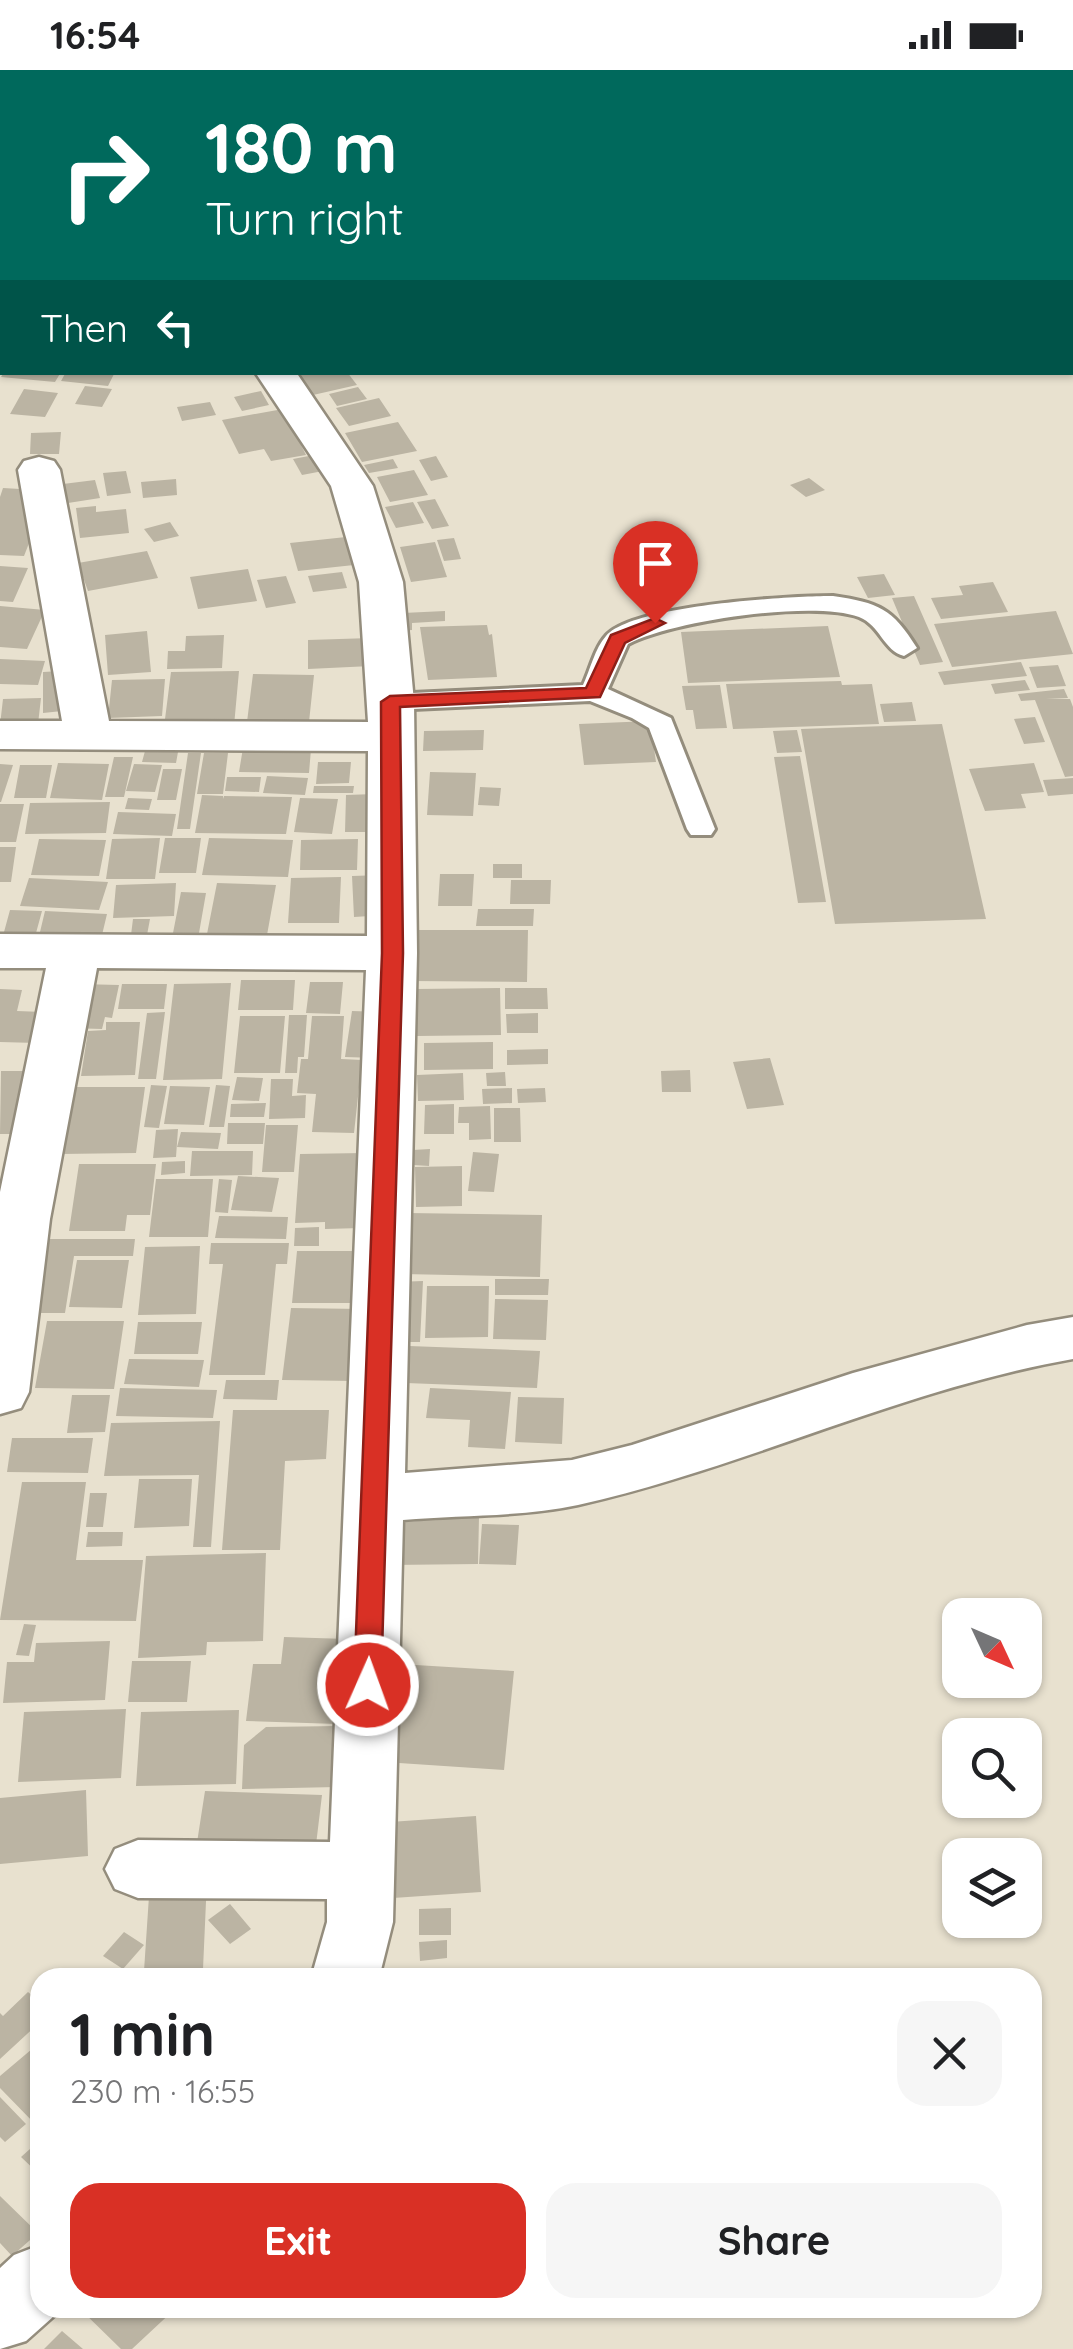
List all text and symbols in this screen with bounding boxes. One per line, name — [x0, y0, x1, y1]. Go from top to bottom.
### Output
text: 16:54 — [50, 11, 140, 59]
text: 180 m — [205, 103, 398, 191]
icon: right — [40, 110, 170, 240]
text: Turn right — [205, 190, 404, 246]
icon: left — [148, 300, 203, 355]
text: Then — [40, 304, 128, 352]
pin — [613, 521, 698, 624]
icon: arrive — [628, 536, 683, 591]
north arrow — [942, 1598, 1042, 1698]
map controls — [942, 1598, 1042, 1938]
position arrow — [316, 1633, 420, 1737]
button: search — [942, 1718, 1042, 1818]
button: layers — [942, 1838, 1042, 1938]
text: 1 min — [70, 1996, 215, 2071]
button: close — [897, 2001, 1002, 2106]
text: 230 m · 16:55 — [70, 2071, 255, 2111]
button: Exit — [70, 2183, 526, 2298]
button: Share — [546, 2183, 1002, 2298]

